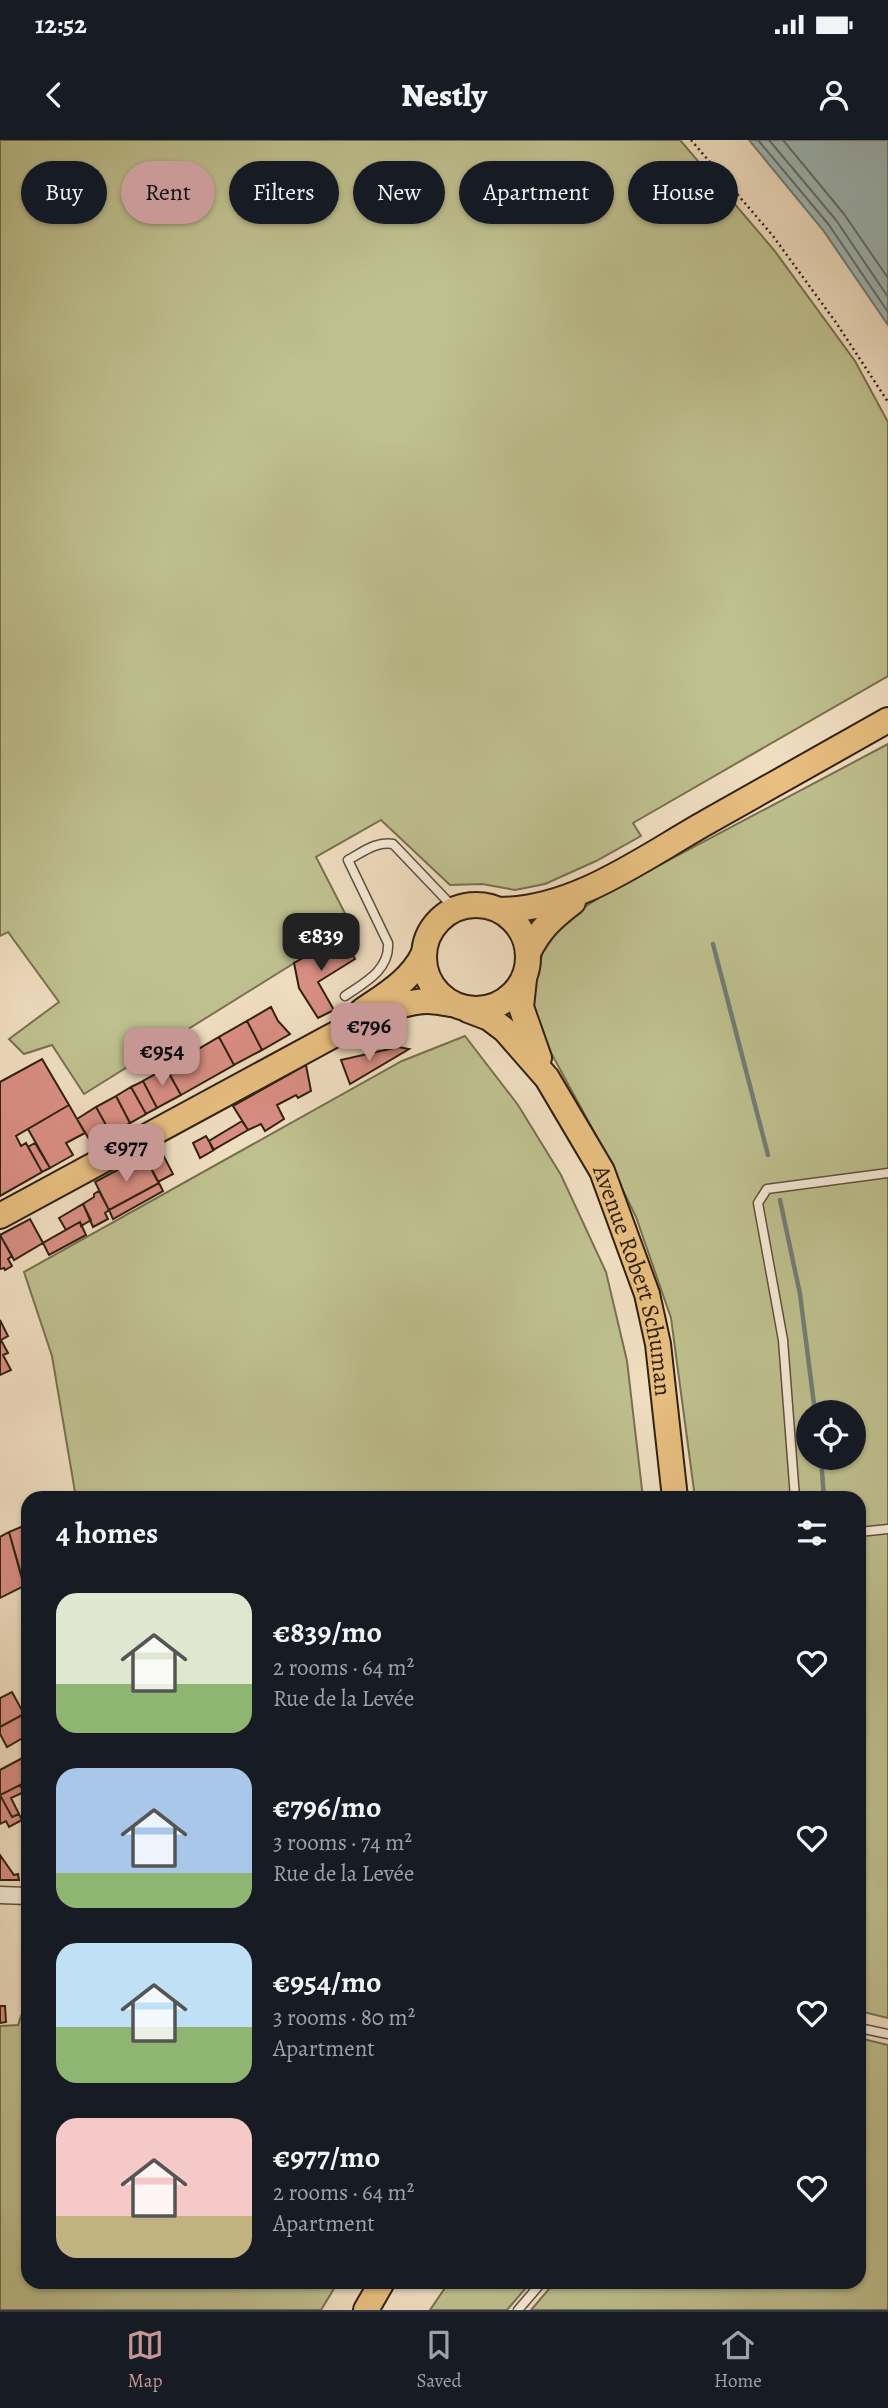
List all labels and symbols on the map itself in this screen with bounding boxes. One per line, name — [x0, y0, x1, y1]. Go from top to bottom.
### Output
pin: €839 — [280, 914, 362, 973]
pin: €796 — [328, 1004, 410, 1063]
pin: €954 — [121, 1028, 203, 1088]
pin: €977 — [85, 1124, 167, 1184]
street label: Avenue Robert Schuman — [585, 1160, 680, 1398]

